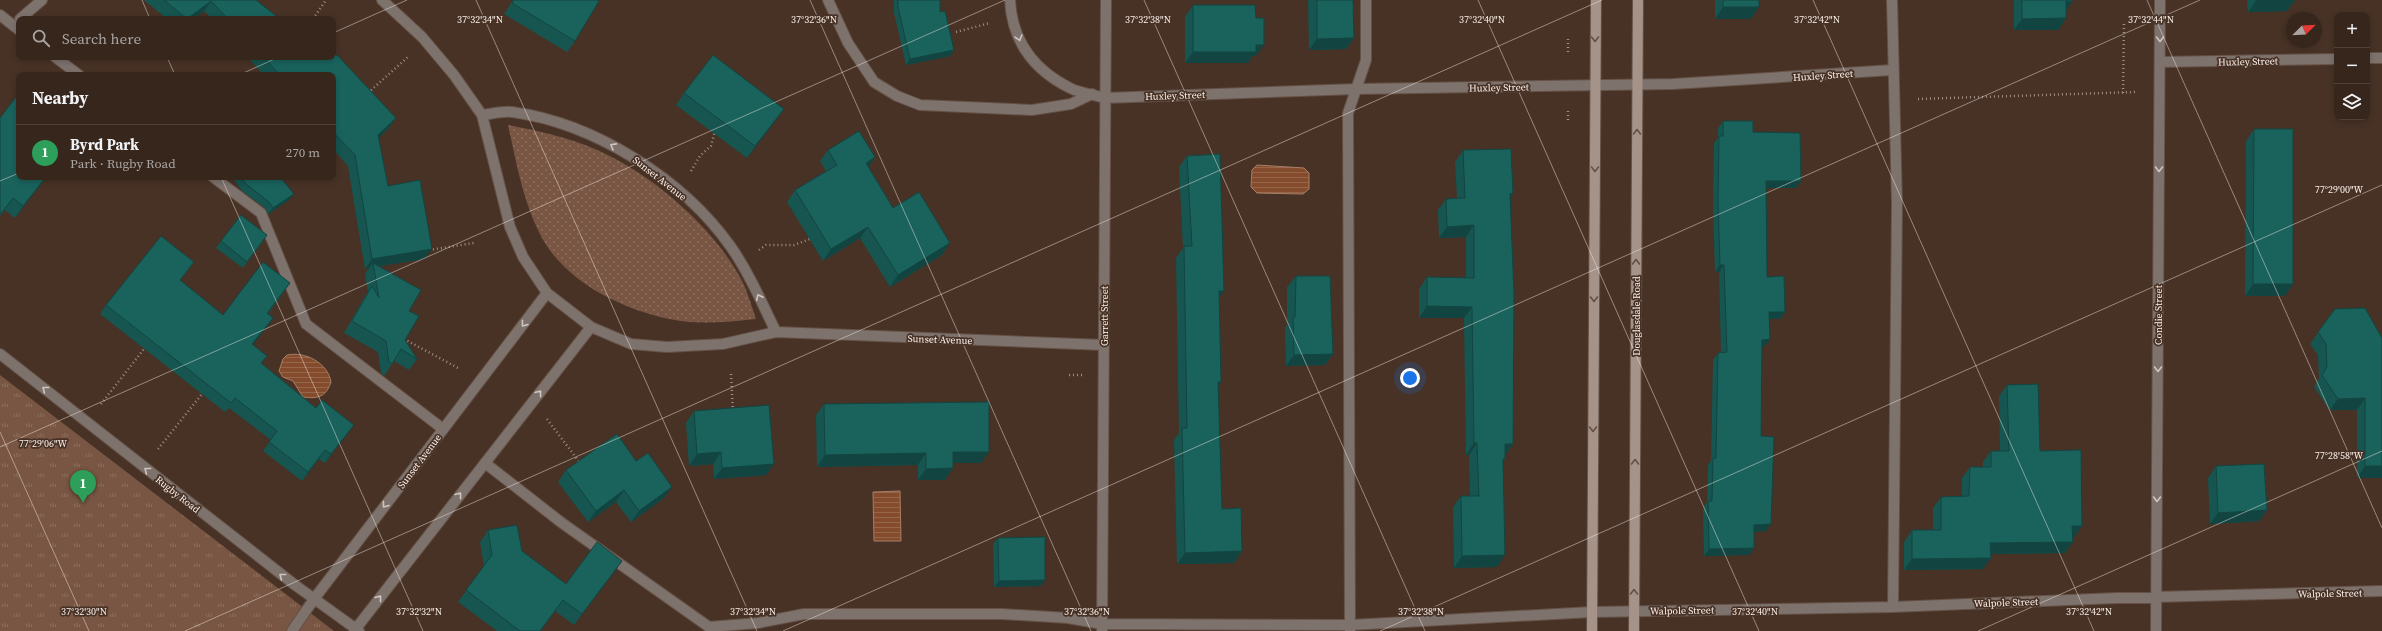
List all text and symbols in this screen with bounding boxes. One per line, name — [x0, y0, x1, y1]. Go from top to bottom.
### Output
north arrow — [2286, 12, 2322, 48]
map controls — [2334, 12, 2370, 120]
button: + — [2334, 12, 2370, 48]
text: 37°32'34"N — [457, 13, 503, 26]
text: 37°32'36"N — [791, 13, 837, 26]
text: 37°32'38"N — [1125, 13, 1171, 26]
text: 37°32'40"N — [1459, 13, 1505, 26]
text: 37°32'42"N — [1794, 13, 1840, 26]
text: 37°32'44"N — [2128, 13, 2174, 26]
search box — [16, 16, 336, 60]
icon: search — [30, 27, 52, 49]
text: Search here — [62, 28, 141, 49]
one-way arrow — [1014, 34, 1023, 41]
one-way arrow — [1591, 36, 1599, 42]
one-way arrow — [2156, 36, 2164, 42]
button: − — [2334, 48, 2370, 84]
street label: Huxley Street — [2218, 54, 2279, 69]
street label: Huxley Street — [1793, 67, 1854, 84]
street label: Huxley Street — [1469, 80, 1530, 95]
button: layers — [2334, 84, 2370, 120]
text: Nearby — [32, 86, 88, 110]
street label: Huxley Street — [1145, 88, 1206, 103]
one-way arrow — [1633, 129, 1641, 135]
text: Byrd Park — [70, 134, 139, 155]
one-way arrow — [610, 143, 617, 151]
text: 1 — [41, 144, 49, 161]
text: 270 m — [286, 144, 320, 161]
street label: Sunset Avenue — [630, 153, 689, 203]
text: Park · Rugby Road — [70, 155, 176, 172]
one-way arrow — [1591, 166, 1599, 172]
one-way arrow — [2154, 166, 2163, 172]
text: 77°29'00"W — [2315, 183, 2364, 196]
one-way arrow — [1632, 259, 1640, 265]
street label: Douglasdale Road — [1630, 276, 1643, 356]
street label: Condie Street — [2152, 284, 2165, 345]
street label: Garrett Street — [1098, 285, 1111, 346]
one-way arrow — [756, 294, 764, 301]
one-way arrow — [1590, 296, 1598, 302]
one-way arrow — [522, 319, 529, 326]
street label: Sunset Avenue — [907, 332, 973, 347]
one-way arrow — [2154, 366, 2162, 372]
your location — [1400, 368, 1420, 388]
one-way arrow — [42, 387, 49, 394]
one-way arrow — [535, 390, 542, 397]
one-way arrow — [1589, 426, 1597, 432]
street label: Sunset Avenue — [395, 432, 444, 491]
text: 77°29'06"W — [19, 437, 68, 450]
text: 77°28'58"W — [2315, 449, 2364, 462]
one-way arrow — [1631, 459, 1639, 465]
one-way arrow — [145, 467, 152, 474]
pin: 1 — [70, 470, 96, 503]
street label: Rugby Road — [153, 473, 203, 516]
one-way arrow — [455, 493, 462, 500]
one-way arrow — [2153, 496, 2161, 502]
one-way arrow — [383, 501, 390, 508]
one-way arrow — [280, 573, 287, 580]
street label: Walpole Street — [2298, 586, 2363, 601]
one-way arrow — [1630, 589, 1638, 595]
one-way arrow — [375, 595, 382, 602]
street label: Walpole Street — [1974, 595, 2039, 610]
street label: Walpole Street — [1650, 603, 1715, 618]
text: 37°32'30"N — [61, 605, 107, 618]
text: 37°32'32"N — [396, 605, 442, 618]
text: 37°32'34"N — [730, 605, 776, 618]
text: 37°32'36"N — [1064, 605, 1110, 618]
text: 37°32'38"N — [1398, 605, 1444, 618]
text: 37°32'40"N — [1732, 605, 1778, 618]
text: 37°32'42"N — [2066, 605, 2112, 618]

